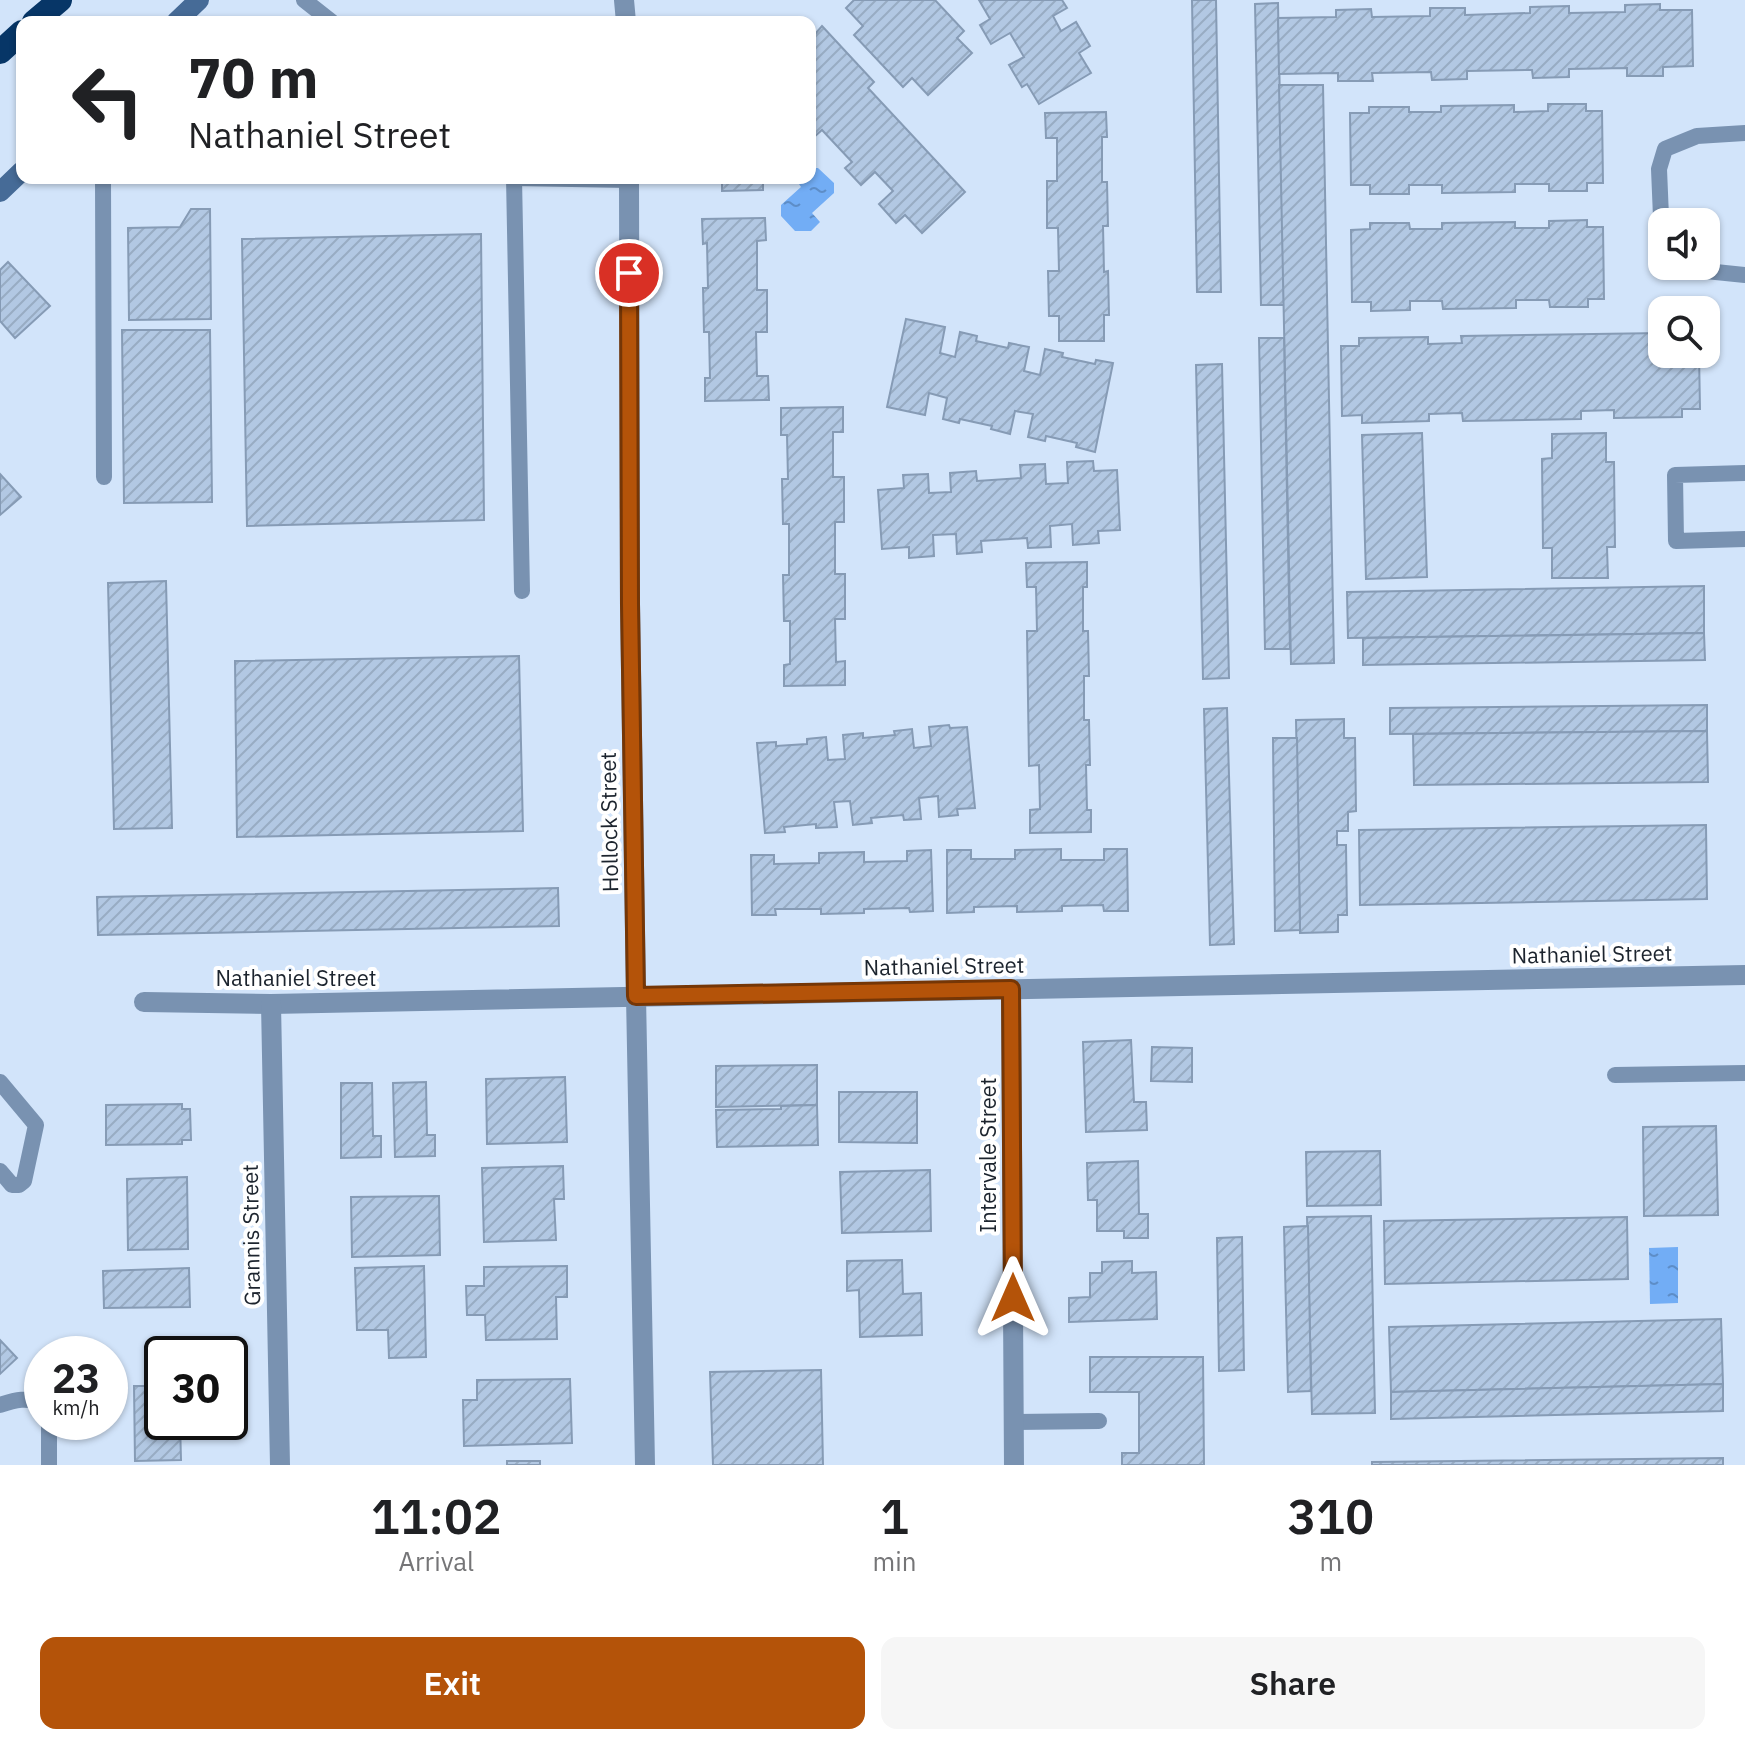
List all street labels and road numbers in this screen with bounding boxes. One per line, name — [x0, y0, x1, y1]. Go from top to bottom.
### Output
street label: Hollock Street — [593, 752, 624, 892]
street label: Nathaniel Street — [1511, 938, 1673, 969]
street label: Nathaniel Street — [863, 950, 1025, 981]
street label: Nathaniel Street — [216, 963, 376, 992]
street label: Intervale Street — [973, 1077, 1002, 1233]
street label: Grannis Street — [235, 1164, 266, 1306]

